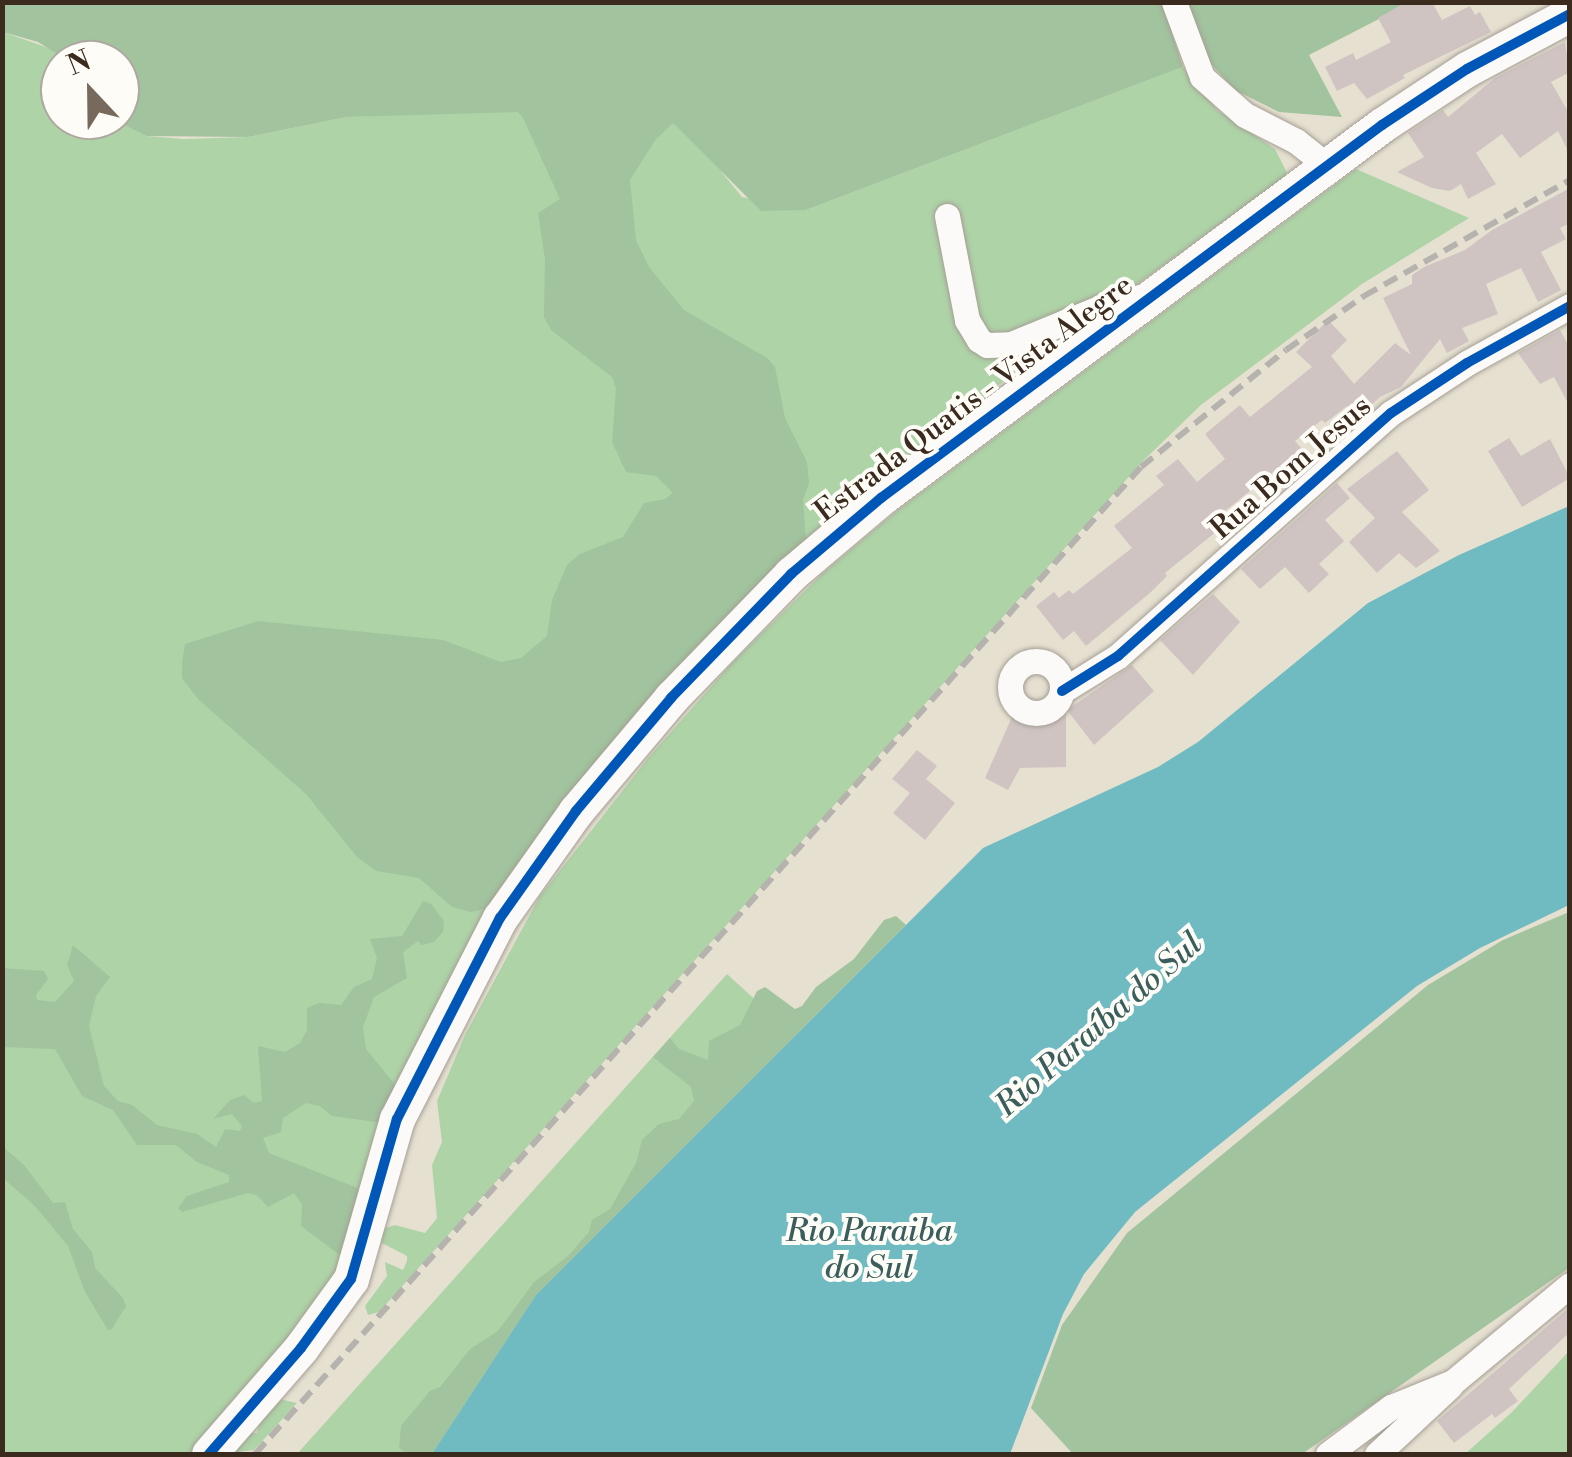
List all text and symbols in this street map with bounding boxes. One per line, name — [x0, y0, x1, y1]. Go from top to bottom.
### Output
north arrow — [40, 40, 140, 140]
text: N — [62, 43, 96, 84]
street label: Estrada Quatis - Vista Alegre — [808, 268, 1140, 530]
street label: Rua Bom Jesus — [1203, 388, 1379, 548]
water label: Rio Paraíba do Sul — [988, 925, 1210, 1125]
water label: Rio Paraiba do Sul — [786, 1213, 952, 1288]

